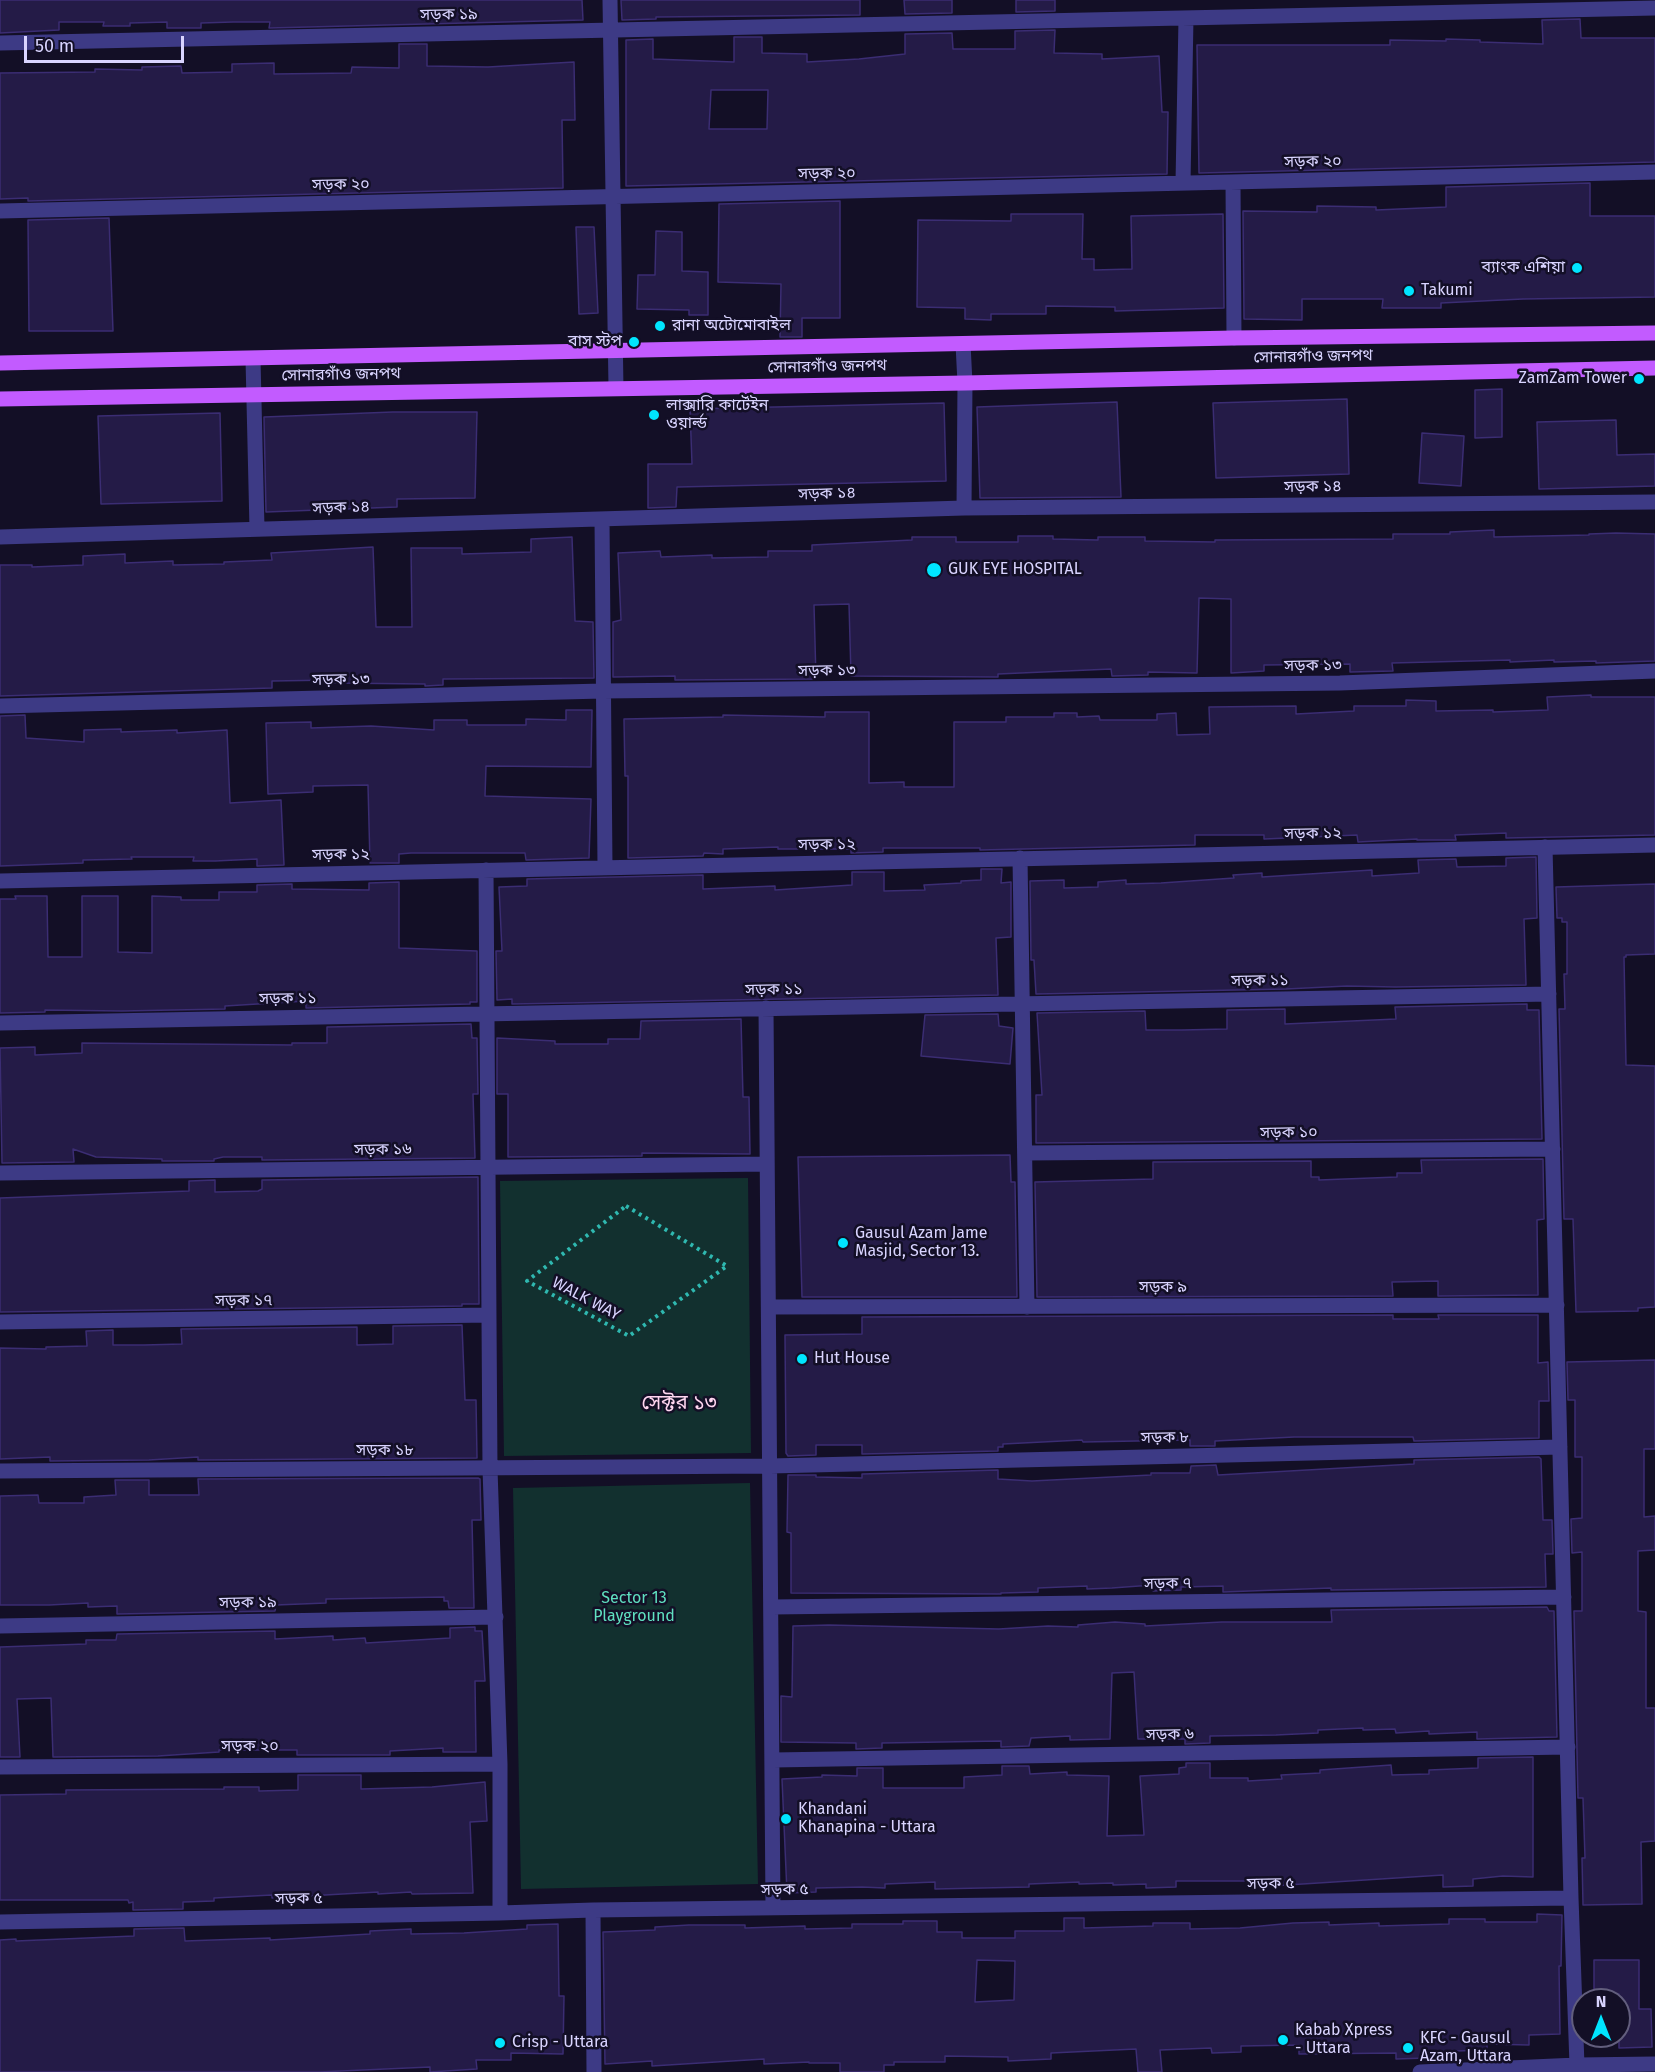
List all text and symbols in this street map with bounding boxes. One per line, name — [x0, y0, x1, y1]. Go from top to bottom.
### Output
street label: সড়ক ১৯ — [420, 5, 478, 25]
scale bar — [27, 24, 188, 62]
text: 50 m — [35, 35, 74, 57]
street label: সড়ক ২০ — [1284, 152, 1342, 172]
street label: সড়ক ২০ — [798, 164, 856, 184]
street label: সড়ক ২০ — [312, 175, 370, 195]
place label: ব্যাংক এশিয়া — [1482, 258, 1565, 278]
marker: ব্যাংক এশিয়া — [1570, 261, 1584, 275]
place label: Takumi — [1421, 281, 1473, 301]
marker: Takumi — [1402, 284, 1416, 298]
place label: রানা অটোমোবাইল — [672, 316, 791, 336]
marker: রানা অটোমোবাইল — [653, 319, 667, 333]
place label: বাস স্টপ — [568, 332, 622, 352]
marker: বাস স্টপ — [627, 335, 641, 349]
street label: সোনারগাঁও জনপথ — [1253, 346, 1373, 368]
street label: সোনারগাঁও জনপথ — [767, 356, 887, 378]
street label: সোনারগাঁও জনপথ — [281, 364, 401, 386]
place label: ZamZam Tower — [1519, 369, 1627, 389]
marker: ZamZam Tower — [1632, 372, 1646, 386]
place label: লাক্সারি কার্টেইন ওয়ার্ল্ড — [666, 396, 768, 434]
marker: লাক্সারি কার্টেইন ওয়ার্ল্ড — [647, 408, 661, 422]
street label: সড়ক ১৪ — [1284, 477, 1342, 497]
street label: সড়ক ১৪ — [798, 483, 856, 505]
street label: সড়ক ১৪ — [312, 497, 370, 519]
place label: GUK EYE HOSPITAL — [948, 560, 1082, 580]
marker: GUK EYE HOSPITAL — [925, 561, 943, 579]
street label: সড়ক ১৩ — [1284, 656, 1342, 676]
street label: সড়ক ১৩ — [798, 661, 856, 681]
street label: সড়ক ১৩ — [312, 670, 370, 690]
street label: সড়ক ১২ — [1284, 824, 1342, 844]
street label: সড়ক ১২ — [798, 835, 856, 855]
street label: সড়ক ১২ — [312, 845, 370, 865]
street label: সড়ক ১১ — [1231, 971, 1289, 991]
street label: সড়ক ১১ — [745, 980, 803, 1000]
street label: সড়ক ১১ — [259, 989, 317, 1009]
street label: সড়ক ১০ — [1260, 1123, 1318, 1143]
street label: সড়ক ১৬ — [354, 1140, 412, 1160]
place label: Gausul Azam Jame Masjid, Sector 13. — [855, 1224, 987, 1262]
marker: Gausul Azam Jame Masjid, Sector 13. — [836, 1236, 850, 1250]
street label: WALK WAY — [549, 1273, 623, 1325]
street label: সড়ক ৯ — [1139, 1278, 1187, 1298]
street label: সড়ক ১৭ — [215, 1291, 273, 1311]
place label: Hut House — [814, 1349, 890, 1369]
marker: Hut House — [795, 1352, 809, 1366]
district label: সেক্টর ১৩ — [641, 1391, 717, 1415]
street label: সড়ক ৮ — [1141, 1428, 1189, 1448]
street label: সড়ক ১৮ — [356, 1441, 414, 1461]
street label: সড়ক ৭ — [1144, 1574, 1192, 1594]
park label: Sector 13 Playground — [593, 1589, 675, 1627]
street label: সড়ক ১৯ — [219, 1593, 277, 1613]
street label: সড়ক ৬ — [1146, 1725, 1194, 1745]
street label: সড়ক ২০ — [221, 1737, 279, 1757]
place label: Khandani Khanapina - Uttara — [798, 1800, 936, 1838]
marker: Khandani Khanapina - Uttara — [779, 1812, 793, 1826]
street label: সড়ক ৫ — [1247, 1874, 1295, 1894]
street label: সড়ক ৫ — [761, 1880, 809, 1900]
street label: সড়ক ৫ — [275, 1889, 323, 1909]
north arrow — [1571, 1988, 1631, 2048]
text: N — [1596, 1992, 1606, 2011]
place label: Kabab Xpress - Uttara — [1295, 2021, 1392, 2059]
place label: KFC - Gausul Azam, Uttara — [1420, 2029, 1511, 2067]
place label: Crisp - Uttara — [512, 2033, 608, 2053]
marker: Kabab Xpress - Uttara — [1276, 2033, 1290, 2047]
marker: Crisp - Uttara — [493, 2036, 507, 2050]
marker: KFC - Gausul Azam, Uttara — [1401, 2041, 1415, 2055]

